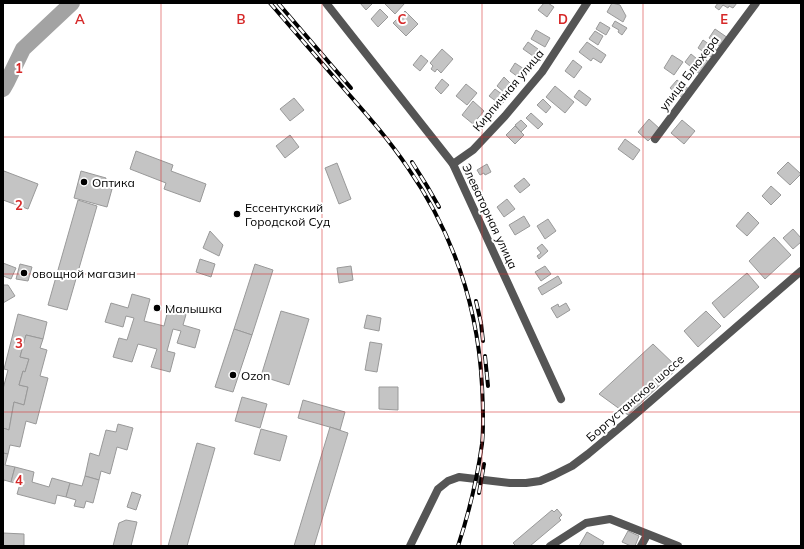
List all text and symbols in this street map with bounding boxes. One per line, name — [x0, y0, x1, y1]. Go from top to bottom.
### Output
text: A — [75, 11, 85, 27]
text: B — [237, 11, 246, 27]
text: C — [398, 11, 407, 27]
text: D — [558, 11, 568, 27]
text: E — [720, 11, 728, 27]
street label: улица Блюхера — [656, 32, 722, 114]
street label: Кирпичная улица — [469, 46, 547, 134]
text: 1 — [15, 60, 23, 76]
street label: Элеваторная улица — [459, 161, 521, 271]
place label: Оптика — [92, 175, 135, 190]
marker: Оптика — [79, 177, 89, 187]
text: 2 — [15, 197, 23, 213]
place label: Ессентукский Городской Суд — [245, 200, 330, 229]
marker: Ессентукский Городской Суд — [232, 209, 242, 219]
place label: овощной магазин — [32, 266, 136, 281]
marker: овощной магазин — [19, 268, 29, 278]
place label: Малышка — [165, 301, 222, 316]
marker: Малышка — [152, 303, 162, 313]
text: 3 — [15, 335, 23, 351]
street label: Боргустанское шоссе — [583, 351, 687, 445]
place label: Ozon — [241, 368, 270, 383]
marker: Ozon — [228, 370, 238, 380]
text: 4 — [15, 472, 23, 488]

